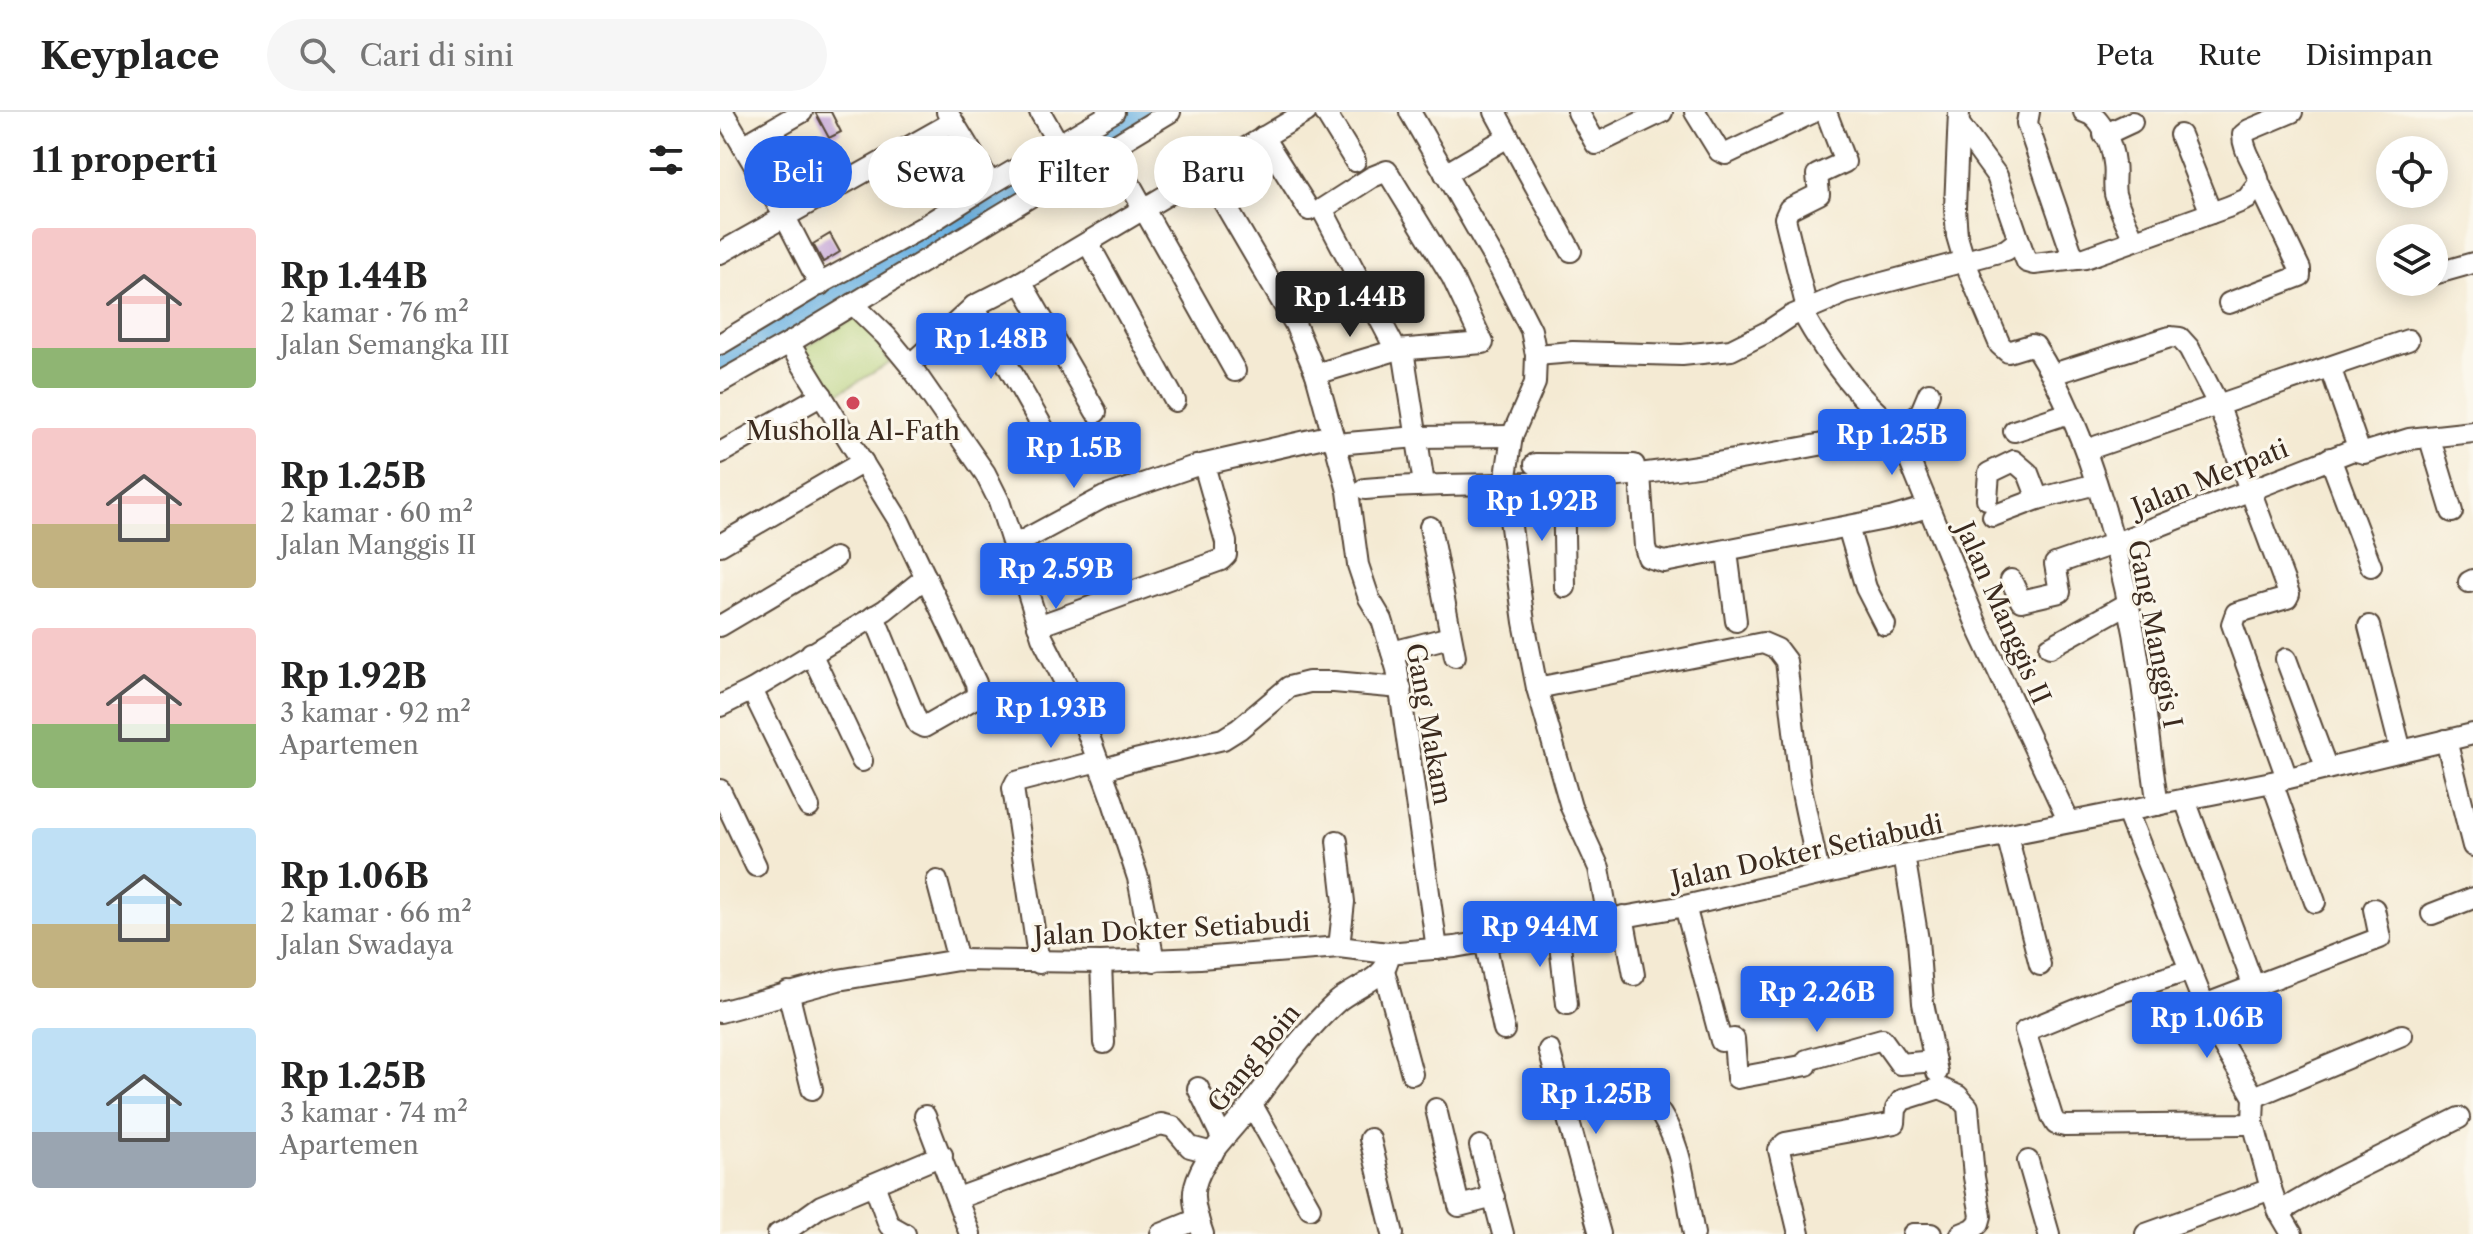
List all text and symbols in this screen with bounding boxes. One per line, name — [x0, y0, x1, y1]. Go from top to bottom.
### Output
search box — [267, 19, 827, 91]
text: Keyplace — [40, 32, 219, 79]
icon: search — [295, 33, 339, 77]
text: Cari di sini — [359, 37, 514, 74]
text: Peta — [2096, 38, 2154, 72]
text: Rute — [2198, 38, 2261, 72]
text: Disimpan — [2305, 38, 2433, 72]
chip: Beli — [744, 136, 852, 208]
chip: Sewa — [868, 136, 993, 208]
chip: Filter — [1009, 136, 1138, 208]
chip: Baru — [1154, 136, 1273, 208]
map controls — [2376, 136, 2448, 296]
button: locate — [2376, 136, 2448, 208]
icon: filters — [644, 138, 688, 182]
text: 11 properti — [32, 139, 217, 181]
button: layers — [2376, 224, 2448, 296]
text: Rp 1.44B — [280, 255, 428, 297]
icon: home — [96, 260, 192, 356]
pin: Rp 1.44B — [1267, 271, 1433, 339]
text: Rp 1.44B — [1294, 281, 1407, 313]
text: 2 kamar · 76 m² — [280, 297, 469, 329]
pin: Rp 1.48B — [908, 313, 1074, 381]
text: Rp 1.48B — [934, 323, 1048, 355]
text: Jalan Semangka III — [280, 329, 509, 361]
marker: Musholla Al-Fath — [844, 394, 862, 412]
pin: Rp 1.25B — [1809, 409, 1975, 477]
place label: Musholla Al-Fath — [746, 415, 960, 447]
text: Rp 1.25B — [1836, 419, 1948, 451]
pin: Rp 1.5B — [1000, 422, 1148, 490]
text: Rp 1.5B — [1026, 432, 1122, 464]
street label: Jalan Merpati — [2124, 432, 2293, 525]
text: Rp 1.25B — [280, 455, 426, 497]
icon: home — [96, 460, 192, 556]
pin: Rp 1.92B — [1459, 475, 1625, 543]
text: Rp 1.92B — [1486, 485, 1598, 517]
text: 2 kamar · 60 m² — [280, 497, 473, 529]
street label: Jalan Manggis II — [1947, 513, 2058, 709]
text: Jalan Manggis II — [280, 529, 476, 561]
street label: Gang Manggis I — [2121, 537, 2189, 731]
pin: Rp 2.59B — [973, 543, 1139, 611]
text: Rp 2.59B — [998, 553, 1114, 585]
street label: Gang Makam — [1399, 641, 1459, 807]
text: Rp 1.92B — [280, 655, 427, 697]
icon: home — [96, 660, 192, 756]
pin: Rp 1.93B — [968, 682, 1134, 750]
text: Rp 1.93B — [995, 692, 1107, 724]
text: 3 kamar · 92 m² — [280, 697, 471, 729]
text: Apartemen — [280, 729, 419, 761]
street label: Jalan Dokter Setiabudi — [1664, 808, 1946, 897]
text: Rp 1.06B — [280, 855, 429, 897]
icon: home — [96, 860, 192, 956]
text: 2 kamar · 66 m² — [280, 897, 472, 929]
pin: Rp 944M — [1466, 901, 1614, 969]
street label: Jalan Dokter Setiabudi — [1029, 906, 1311, 952]
text: Rp 944M — [1481, 911, 1599, 943]
text: Jalan Swadaya — [280, 929, 453, 961]
pin: Rp 2.26B — [1734, 966, 1900, 1034]
text: Rp 2.26B — [1759, 976, 1875, 1008]
pin: Rp 1.06B — [2124, 992, 2290, 1060]
street label: Gang Boin — [1201, 997, 1307, 1119]
text: Rp 1.06B — [2150, 1002, 2264, 1034]
text: Rp 1.25B — [280, 1055, 426, 1097]
icon: home — [96, 1060, 192, 1156]
pin: Rp 1.25B — [1513, 1068, 1679, 1136]
text: Rp 1.25B — [1540, 1078, 1652, 1110]
text: 3 kamar · 74 m² — [280, 1097, 468, 1129]
text: Apartemen — [280, 1129, 419, 1161]

